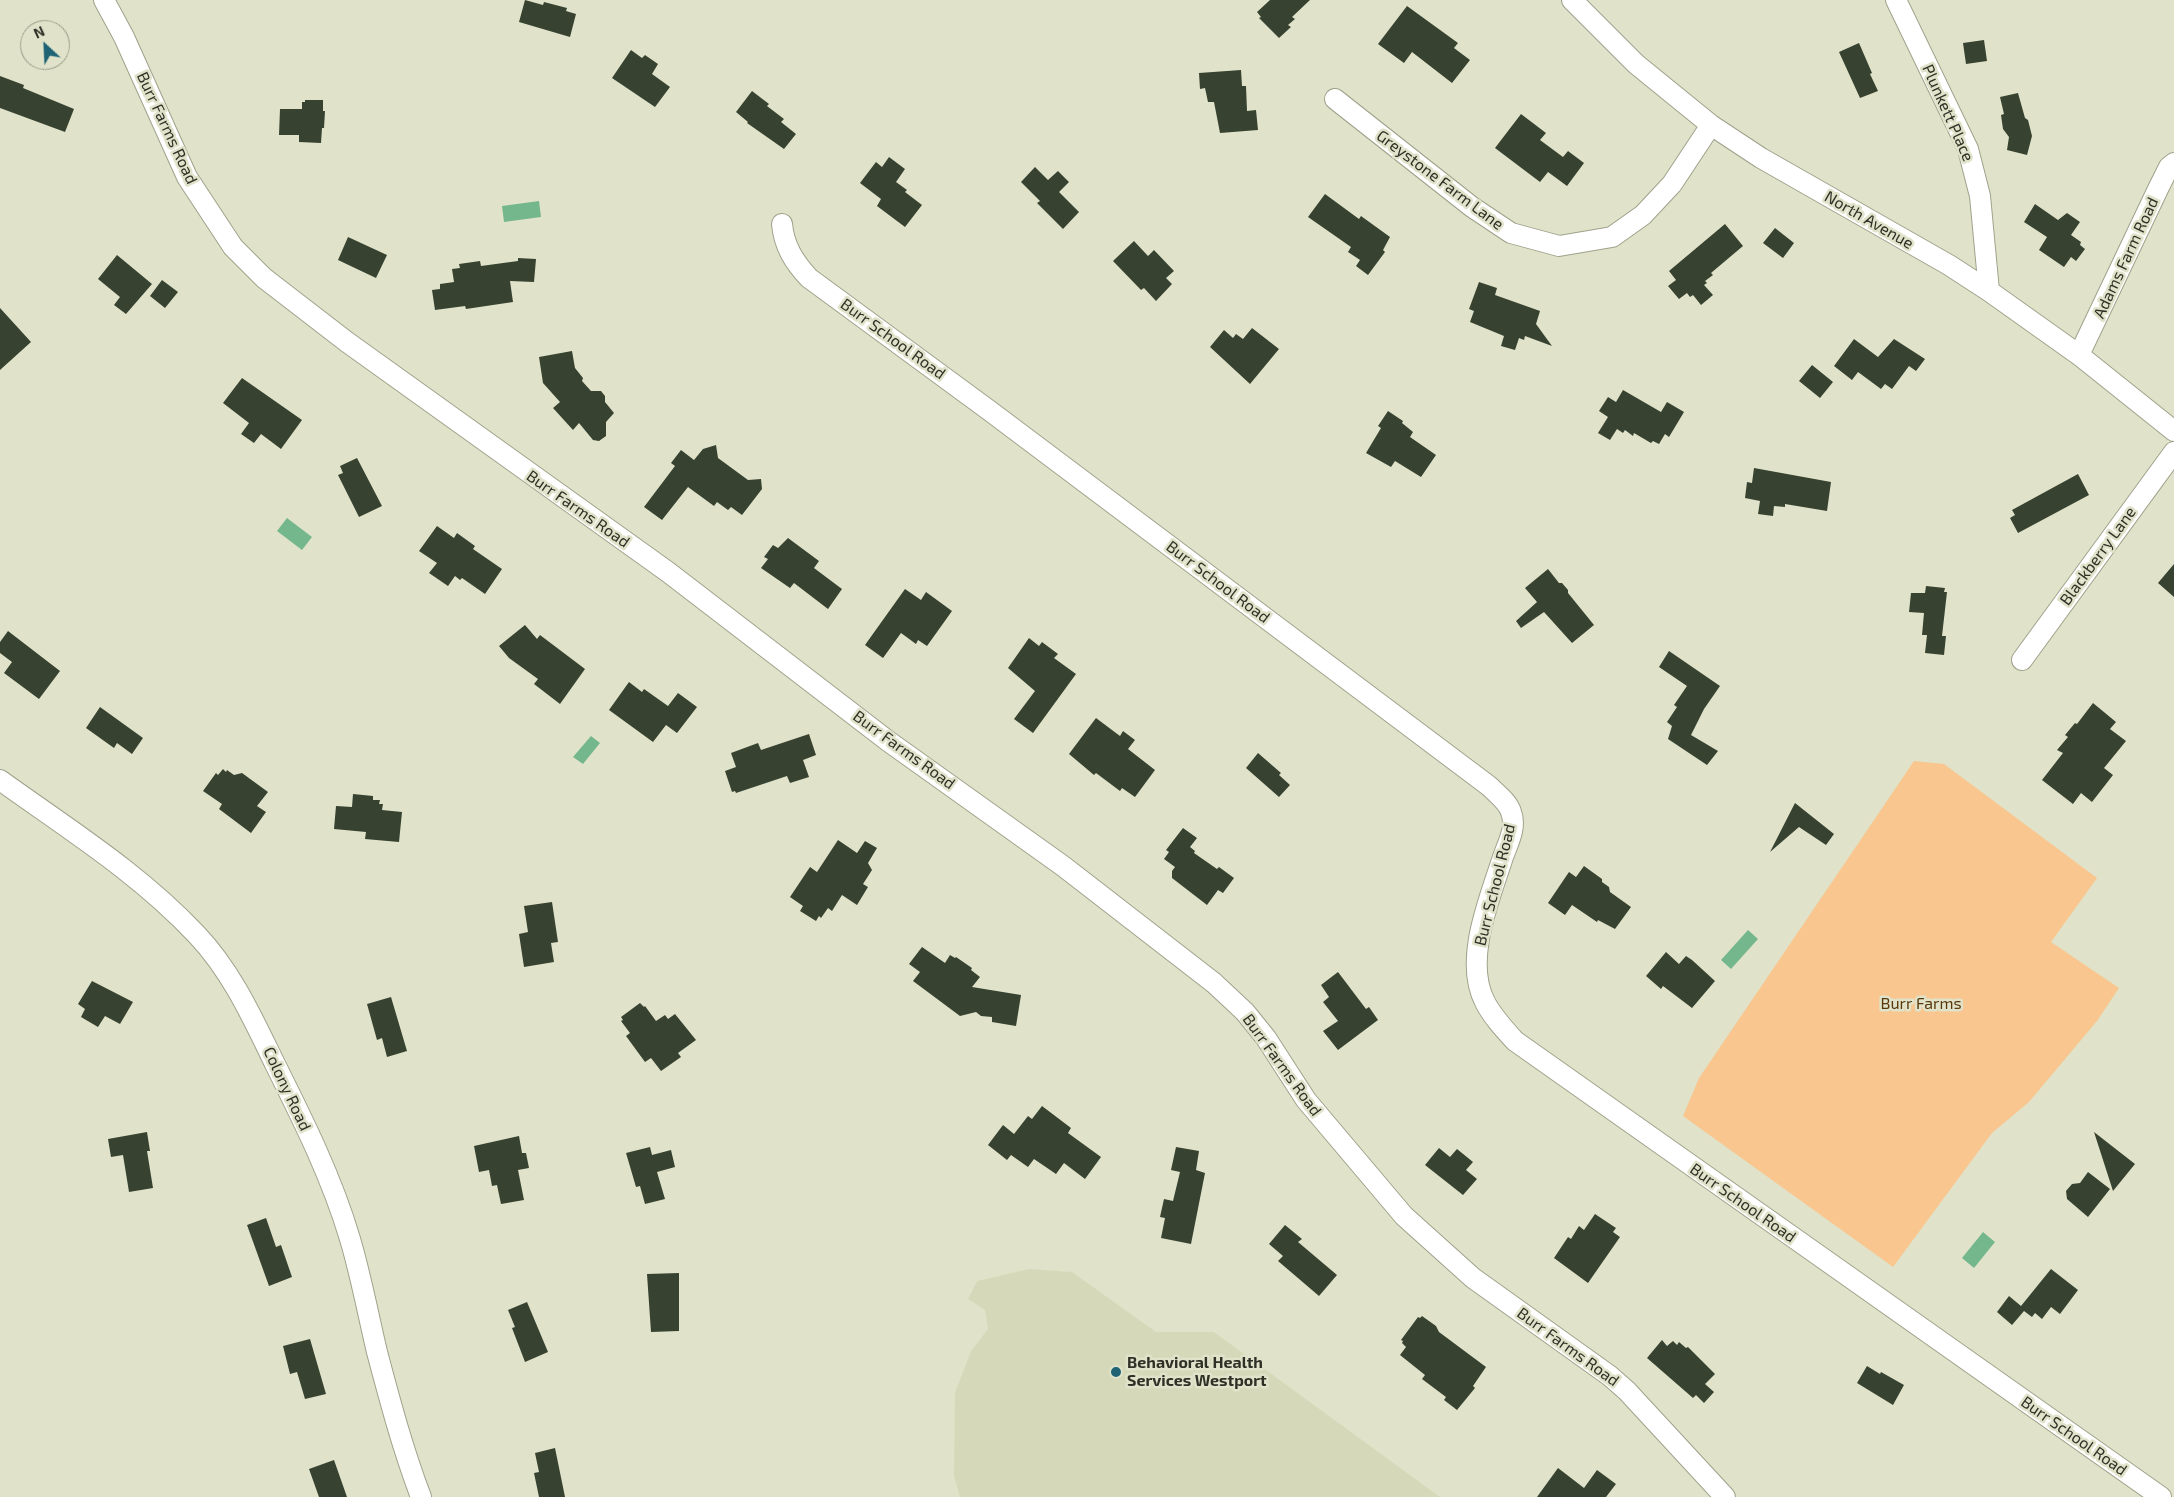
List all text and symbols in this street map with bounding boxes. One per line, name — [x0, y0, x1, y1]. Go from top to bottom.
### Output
north arrow — [20, 20, 70, 70]
text: N — [31, 22, 47, 42]
street label: Plunkett Place — [1918, 62, 1978, 164]
street label: Burr Farms Road — [133, 69, 201, 187]
street label: Greystone Farm Lane — [1373, 126, 1507, 234]
street label: North Avenue — [1821, 187, 1917, 253]
street label: Adams Farm Road — [2090, 194, 2162, 322]
street label: Burr School Road — [837, 295, 949, 383]
street label: Burr Farms Road — [523, 466, 633, 552]
street label: Blackberry Lane — [2056, 503, 2140, 609]
street label: Burr School Road — [1162, 537, 1274, 627]
street label: Burr Farms Road — [849, 707, 959, 793]
street label: Burr School Road — [1471, 822, 1519, 948]
park label: Burr Farms — [1880, 994, 1962, 1014]
street label: Burr Farms Road — [1239, 1010, 1325, 1120]
street label: Colony Road — [259, 1044, 315, 1134]
street label: Burr School Road — [1686, 1159, 1800, 1247]
street label: Burr Farms Road — [1513, 1304, 1623, 1390]
place label: Behavioral Health Services Westport — [1127, 1353, 1267, 1391]
marker: Behavioral Health Services Westport — [1109, 1365, 1123, 1379]
street label: Burr School Road — [2017, 1392, 2131, 1480]

